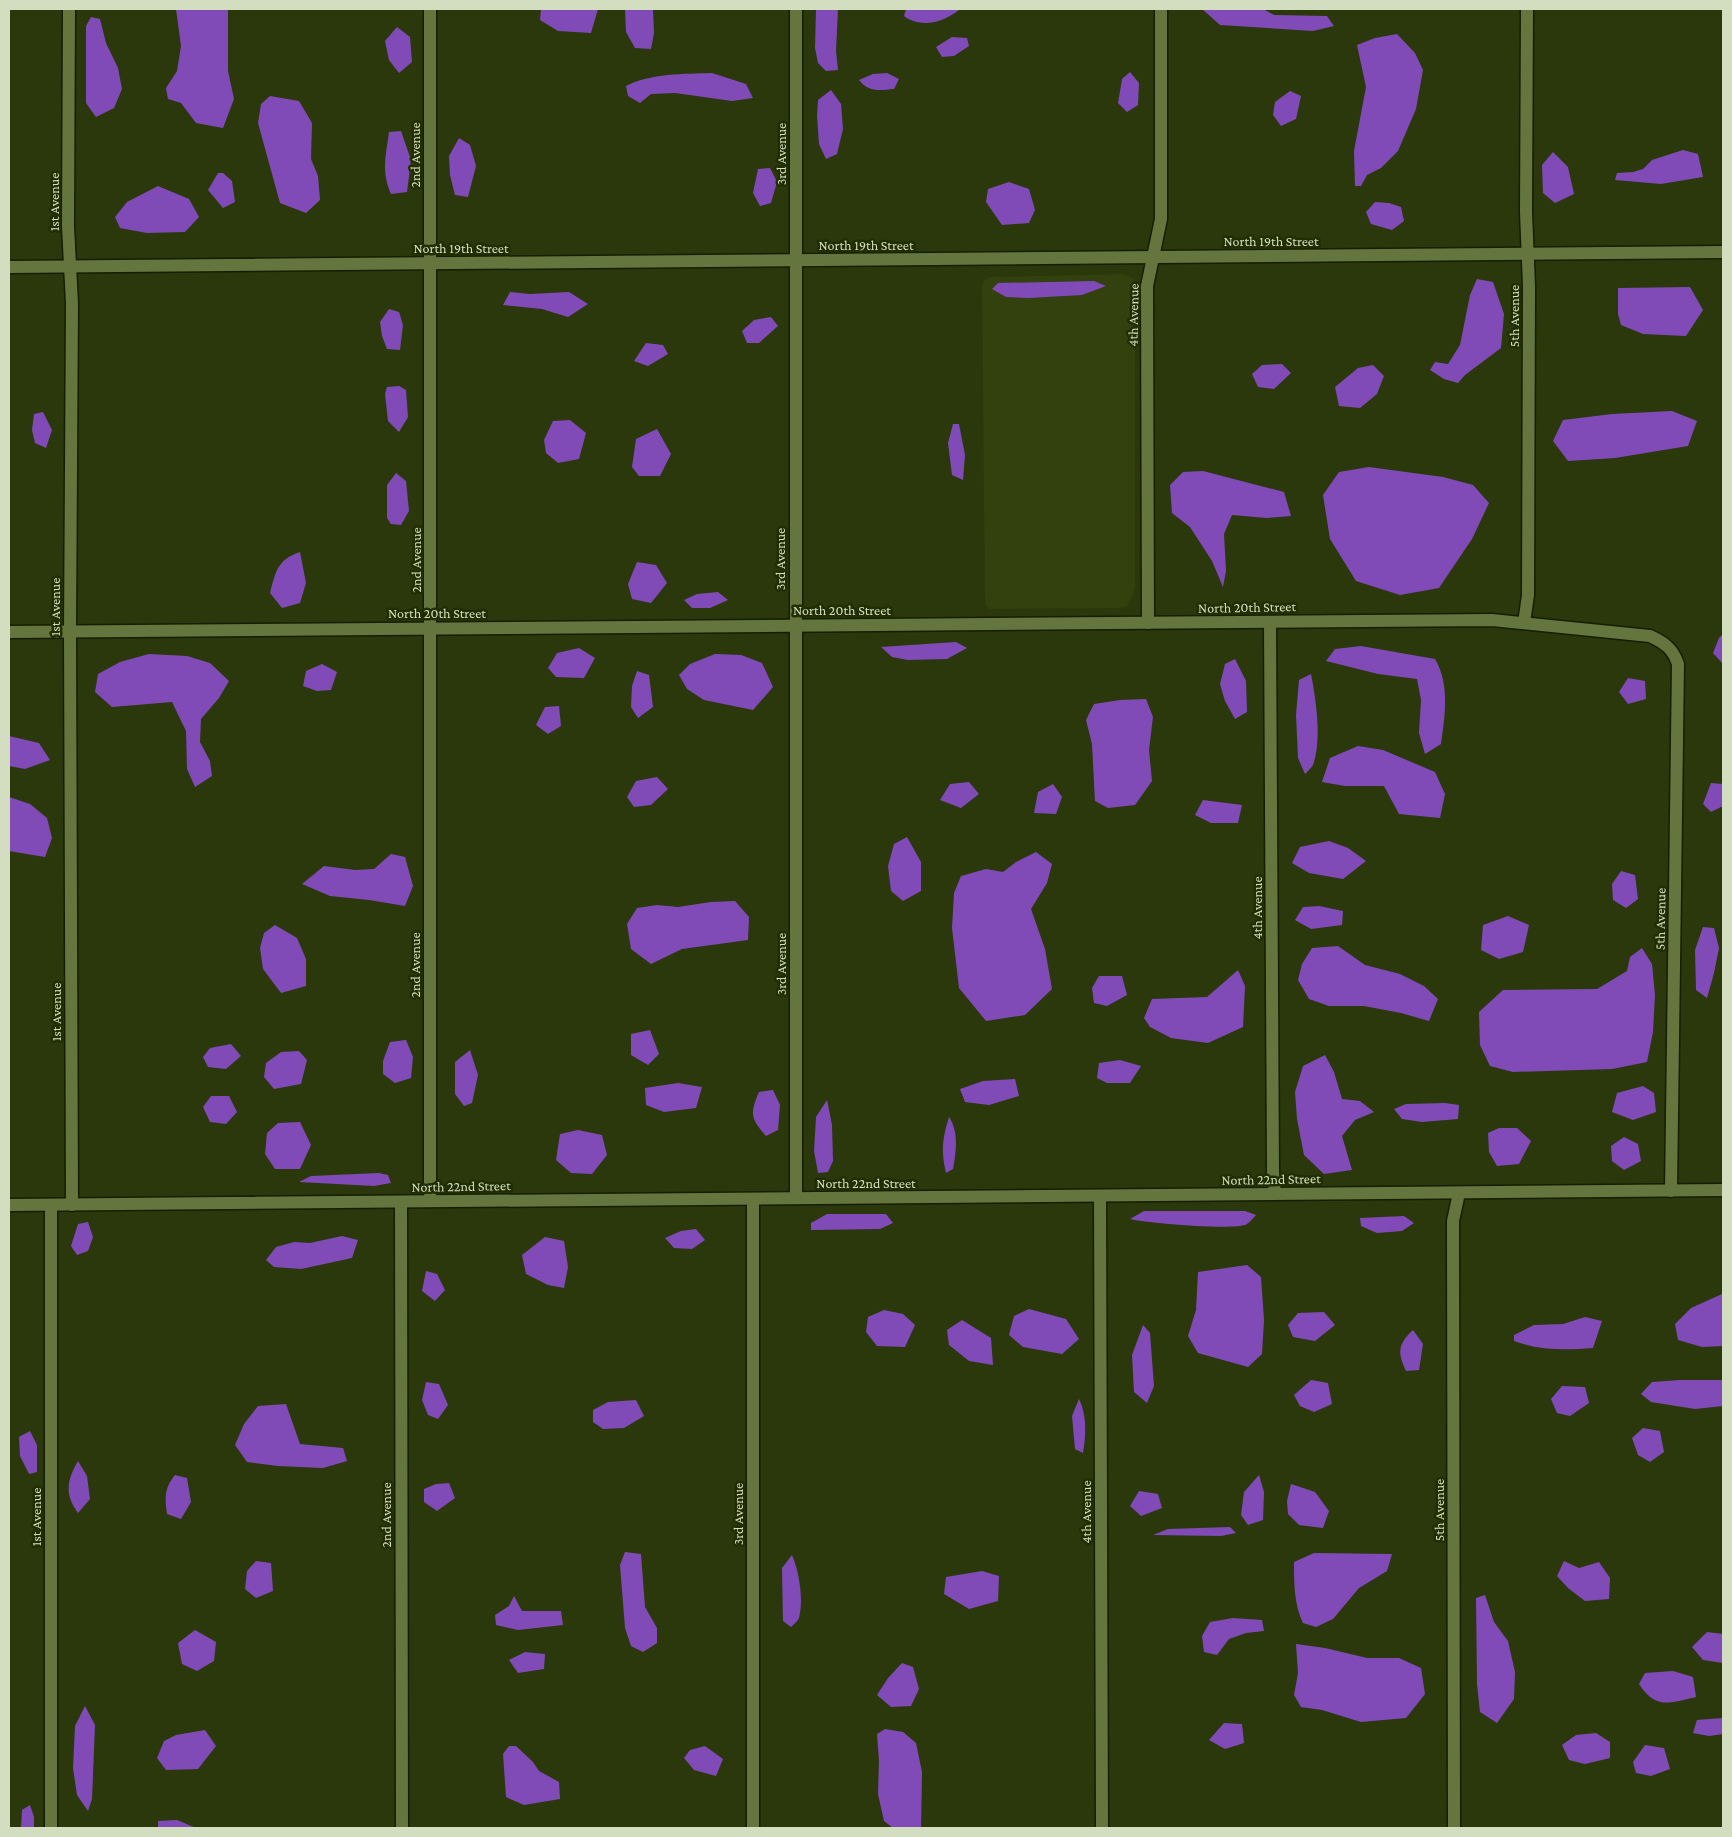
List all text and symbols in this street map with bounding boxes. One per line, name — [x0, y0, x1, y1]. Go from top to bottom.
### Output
street label: 2nd Avenue — [407, 122, 423, 188]
street label: 3rd Avenue — [773, 123, 789, 185]
street label: 1st Avenue — [46, 173, 62, 231]
street label: North 19th Street — [1223, 233, 1319, 249]
street label: North 19th Street — [818, 237, 914, 253]
street label: North 19th Street — [413, 240, 509, 256]
street label: 4th Avenue — [1124, 283, 1142, 347]
street label: 5th Avenue — [1506, 285, 1522, 347]
street label: 2nd Avenue — [408, 527, 424, 593]
street label: 3rd Avenue — [772, 528, 788, 590]
street label: 1st Avenue — [47, 578, 63, 636]
street label: North 20th Street — [1198, 598, 1296, 616]
street label: North 20th Street — [793, 602, 891, 618]
street label: North 20th Street — [388, 605, 486, 621]
street label: 4th Avenue — [1249, 876, 1265, 940]
street label: 5th Avenue — [1651, 888, 1669, 950]
street label: 2nd Avenue — [407, 932, 423, 998]
street label: 3rd Avenue — [773, 933, 789, 995]
street label: 1st Avenue — [48, 983, 64, 1041]
street label: North 22nd Street — [1221, 1170, 1321, 1188]
street label: North 22nd Street — [816, 1175, 916, 1191]
street label: North 22nd Street — [411, 1177, 511, 1195]
street label: 5th Avenue — [1431, 1479, 1447, 1541]
street label: 4th Avenue — [1078, 1480, 1094, 1544]
street label: 2nd Avenue — [378, 1482, 394, 1548]
street label: 3rd Avenue — [730, 1483, 746, 1545]
street label: 1st Avenue — [28, 1488, 44, 1546]

